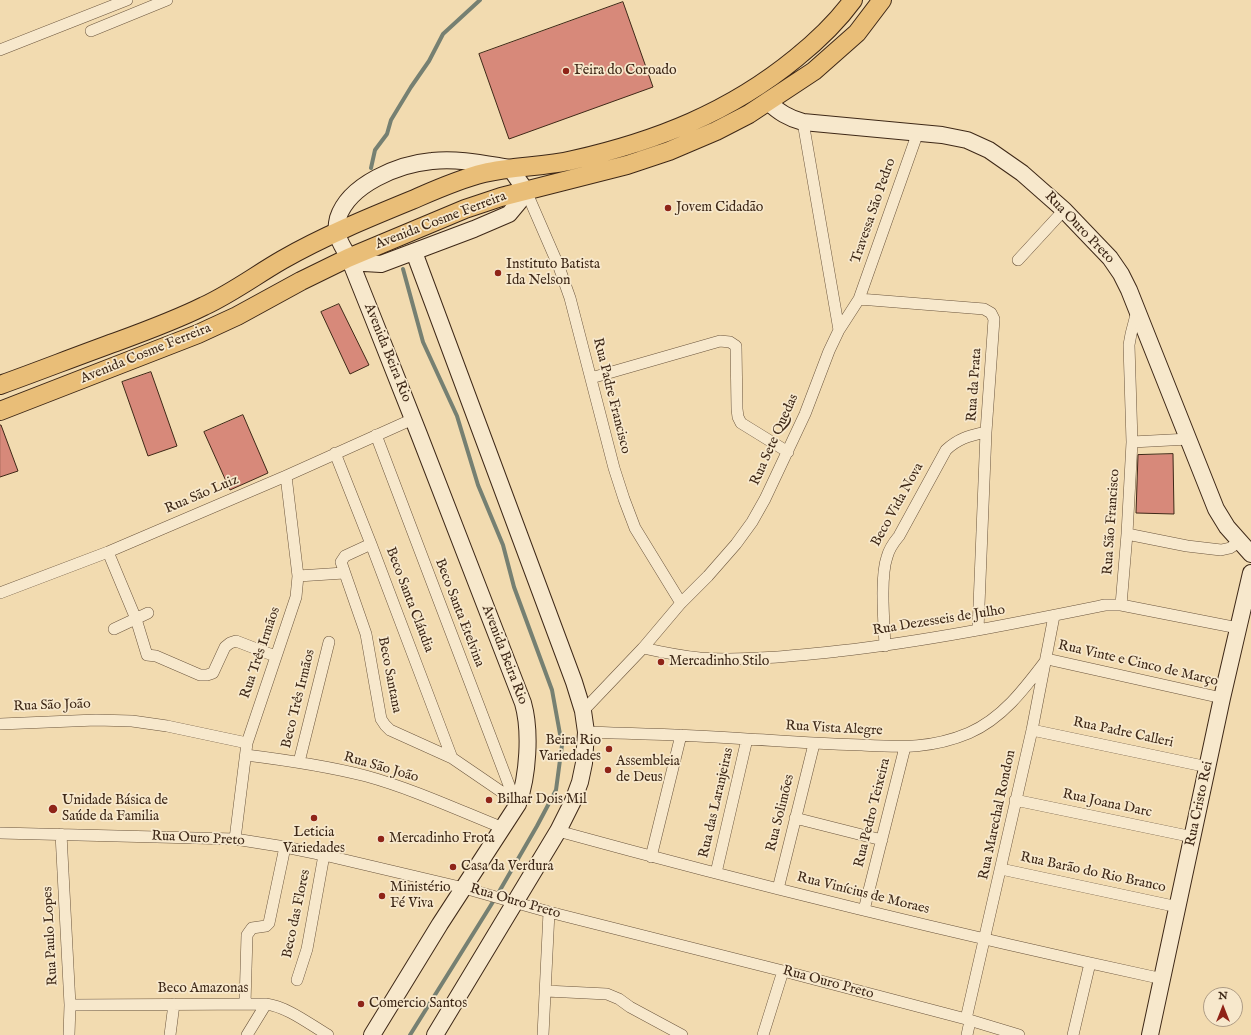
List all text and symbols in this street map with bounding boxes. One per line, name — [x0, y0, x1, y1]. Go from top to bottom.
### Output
place label: Feira do Coroado — [574, 63, 677, 79]
marker: Feira do Coroado — [561, 66, 571, 76]
street label: Travessa São Pedro — [848, 156, 900, 266]
street label: Avenida Cosme Ferreira — [373, 188, 509, 254]
street label: Rua Ouro Preto — [1040, 189, 1118, 267]
place label: Jovem Cidadão — [676, 200, 763, 216]
marker: Jovem Cidadão — [663, 203, 673, 213]
place label: Instituto Batista Ida Nelson — [506, 257, 600, 290]
marker: Instituto Batista Ida Nelson — [493, 268, 503, 278]
street label: Avenida Beira Rio — [360, 301, 414, 405]
street label: Avenida Cosme Ferreira — [78, 320, 214, 388]
street label: Rua Padre Francisco — [588, 336, 634, 456]
street label: Rua da Prata — [964, 348, 986, 422]
street label: Rua Sete Quedas — [747, 392, 803, 488]
street label: Beco Vida Nova — [868, 460, 928, 550]
street label: Rua São Francisco — [1100, 468, 1124, 576]
street label: Rua São Luiz — [163, 472, 241, 518]
street label: Beco Santa Cláudia — [381, 545, 437, 655]
street label: Beco Santa Etelvina — [431, 556, 487, 670]
street label: Rua Dezesseis de Julho — [872, 602, 1006, 640]
street label: Avenida Beira Rio — [477, 603, 531, 707]
street label: Rua Três Irmãos — [237, 605, 285, 701]
street label: Beco Santana — [373, 635, 405, 715]
street label: Rua Vinte e Cinco de Março — [1056, 637, 1220, 691]
street label: Beco Três Irmãos — [279, 648, 319, 750]
place label: Mercadinho Stilo — [669, 654, 769, 670]
marker: Mercadinho Stilo — [656, 657, 666, 667]
street label: Rua São João — [13, 696, 91, 716]
street label: Rua Padre Calleri — [1071, 714, 1175, 752]
street label: Rua Vista Alegre — [785, 718, 883, 740]
place label: Beira Rio Variedades — [539, 733, 601, 766]
marker: Beira Rio Variedades — [604, 744, 614, 754]
street label: Rua das Laranjeiras — [696, 746, 738, 860]
street label: Rua São João — [342, 749, 420, 787]
street label: Rua Marechal Rondon — [976, 749, 1020, 881]
place label: Assembleia de Deus — [616, 754, 680, 786]
street label: Rua Pedro Teixeira — [851, 757, 895, 869]
street label: Rua Cristo Rei — [1183, 760, 1217, 848]
marker: Assembleia de Deus — [603, 765, 613, 775]
street label: Rua Solimões — [763, 773, 799, 853]
street label: Rua Joana Darc — [1061, 786, 1153, 822]
place label: Bilhar Dois Mil — [497, 792, 587, 808]
place label: Unidade Básica de Saúde da Familia — [62, 793, 168, 826]
marker: Bilhar Dois Mil — [484, 795, 494, 805]
marker: Unidade Básica de Saúde da Familia — [47, 803, 59, 815]
marker: Leticia Variedades — [309, 813, 319, 823]
place label: Leticia Variedades — [283, 825, 345, 858]
street label: Rua Ouro Preto — [151, 828, 245, 850]
place label: Mercadinho Frota — [389, 831, 495, 847]
marker: Mercadinho Frota — [376, 834, 386, 844]
street label: Rua Barão do Rio Branco — [1019, 849, 1167, 897]
place label: Casa da Verdura — [461, 859, 554, 875]
marker: Casa da Verdura — [448, 862, 458, 872]
street label: Beco das Flores — [279, 868, 315, 960]
street label: Rua Vinícius de Moraes — [795, 869, 931, 919]
place label: Ministério Fé Viva — [390, 880, 451, 912]
street label: Rua Ouro Preto — [468, 881, 562, 923]
street label: Rua Paulo Lopes — [40, 886, 62, 986]
marker: Ministério Fé Viva — [377, 891, 387, 901]
street label: Rua Ouro Preto — [781, 963, 875, 1003]
street label: Beco Amazonas — [157, 981, 249, 997]
north arrow — [1203, 987, 1243, 1027]
text: N — [1218, 989, 1228, 1003]
place label: Comercio Santos — [369, 996, 467, 1012]
marker: Comercio Santos — [356, 999, 366, 1009]

